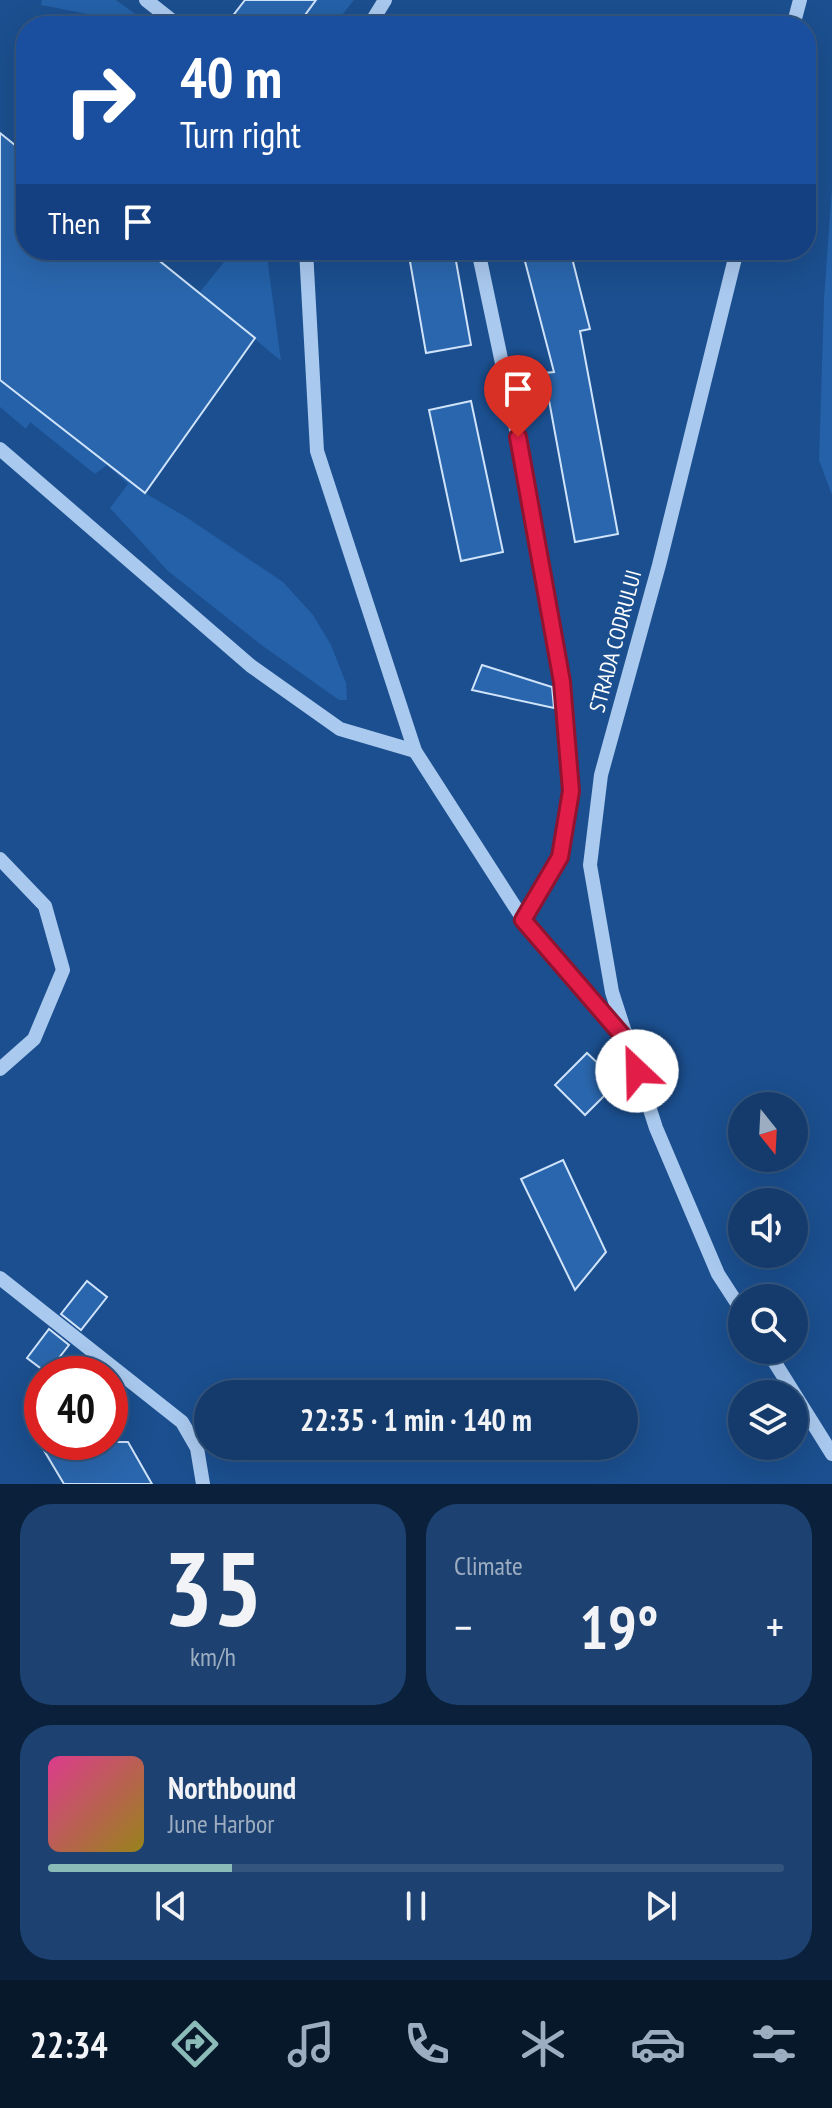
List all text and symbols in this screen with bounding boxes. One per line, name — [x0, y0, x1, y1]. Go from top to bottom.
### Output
text: 40 m — [180, 41, 282, 113]
icon: right — [48, 48, 152, 152]
text: Turn right — [180, 111, 301, 158]
icon: arrive — [116, 200, 160, 244]
text: Then — [48, 203, 100, 242]
pin — [484, 355, 552, 437]
icon: arrive — [496, 367, 540, 411]
street label: STRADA CODRULUI — [583, 567, 647, 715]
position arrow — [595, 1029, 679, 1113]
north arrow — [728, 1092, 808, 1172]
map controls — [728, 1092, 808, 1460]
button: sound — [728, 1188, 808, 1268]
button: search — [728, 1284, 808, 1364]
speed limit sign: 40 — [24, 1356, 128, 1460]
button: layers — [728, 1380, 808, 1460]
text: 22:35 · 1 min · 140 m — [300, 1400, 532, 1439]
text: 35 — [163, 1520, 263, 1655]
text: Climate — [454, 1549, 523, 1582]
text: 19° — [579, 1588, 659, 1666]
text: − — [454, 1598, 472, 1655]
text: + — [766, 1598, 784, 1655]
text: km/h — [190, 1640, 236, 1673]
text: Northbound — [168, 1768, 296, 1807]
text: June Harbor — [168, 1807, 274, 1840]
icon: previous — [149, 1884, 193, 1928]
icon: pause — [394, 1884, 438, 1928]
icon: next — [639, 1884, 683, 1928]
icon: directions — [167, 2016, 223, 2072]
icon: music — [283, 2016, 339, 2072]
icon: phone — [399, 2016, 455, 2072]
icon: climate — [515, 2016, 571, 2072]
icon: car — [630, 2016, 686, 2072]
icon: filters — [746, 2016, 802, 2072]
text: 22:34 — [30, 2021, 108, 2068]

